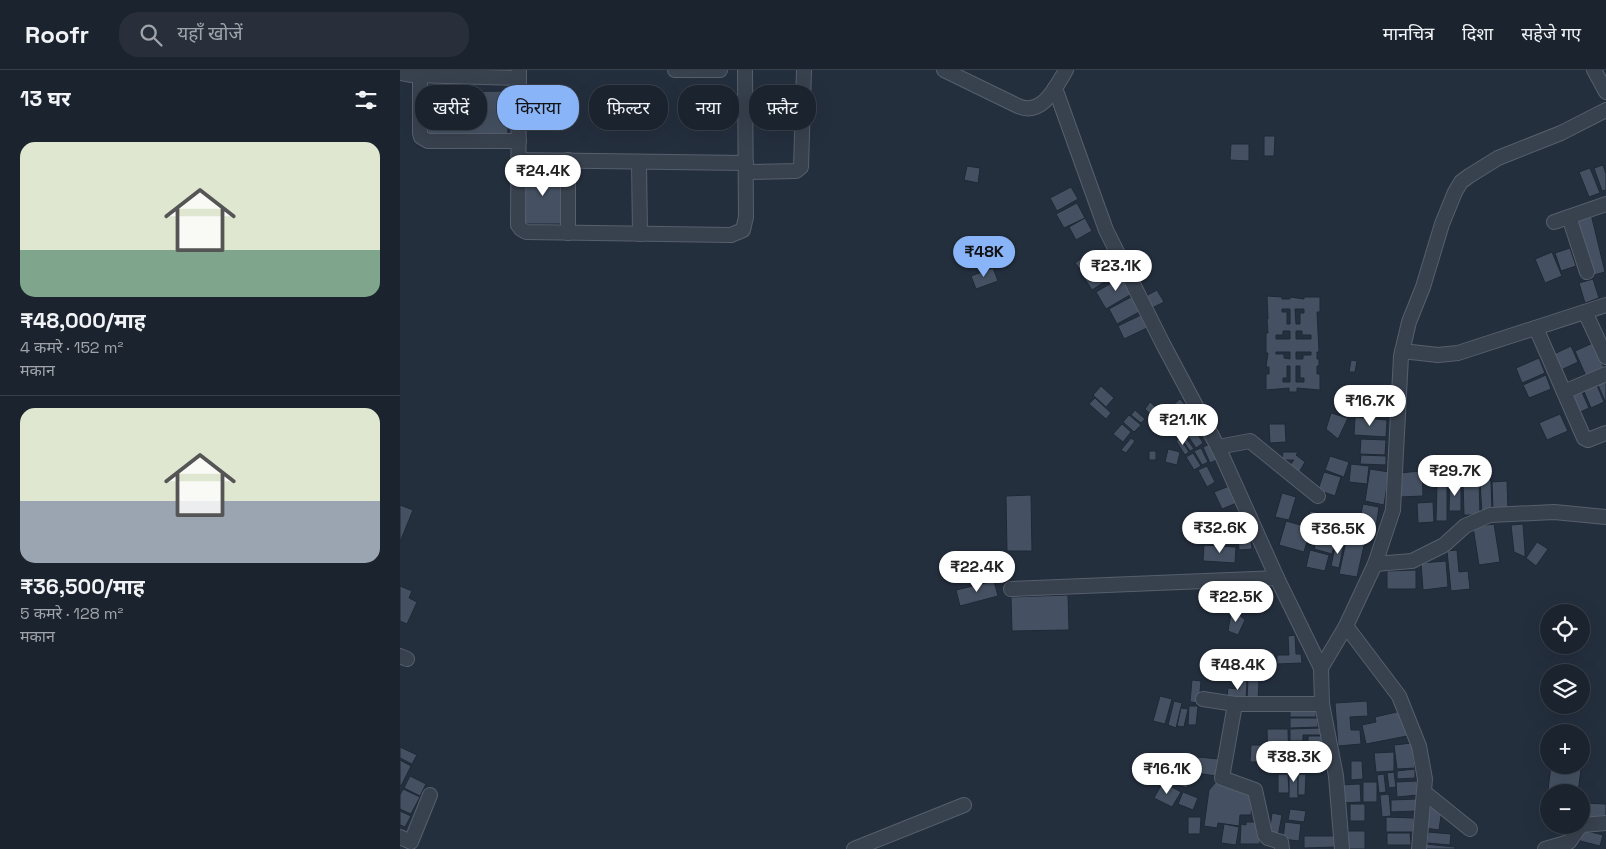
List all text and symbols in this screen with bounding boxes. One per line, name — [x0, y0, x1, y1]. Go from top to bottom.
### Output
search box — [119, 12, 469, 57]
text: Roofr — [25, 19, 89, 50]
icon: search — [137, 21, 165, 49]
text: यहाँ खोजें — [177, 21, 243, 46]
text: मानचित्र — [1383, 22, 1434, 45]
text: दिशा — [1462, 22, 1493, 45]
text: सहेजे गए — [1521, 22, 1581, 45]
text: 13 घर — [20, 85, 70, 112]
chip: खरीदें — [415, 85, 487, 130]
chip: किराया — [497, 85, 579, 130]
chip: फ़िल्टर — [589, 85, 668, 130]
chip: नया — [678, 85, 739, 130]
chip: फ़्लैट — [749, 85, 816, 130]
icon: filters — [352, 86, 380, 114]
pin: ₹24.4K — [502, 154, 584, 197]
text: ₹24.4K — [516, 160, 570, 181]
icon: home — [155, 175, 245, 265]
pin: ₹48K — [954, 236, 1014, 278]
text: ₹48K — [964, 241, 1004, 262]
pin: ₹23.1K — [1075, 250, 1157, 292]
text: ₹23.1K — [1091, 255, 1141, 276]
text: ₹48,000/माह — [20, 307, 146, 334]
text: 4 कमरे · 152 m² — [20, 337, 123, 358]
text: मकान — [20, 360, 55, 381]
pin: ₹16.7K — [1329, 384, 1411, 427]
text: ₹16.7K — [1345, 390, 1395, 411]
pin: ₹21.1K — [1142, 404, 1224, 446]
text: ₹21.1K — [1159, 409, 1207, 430]
icon: home — [155, 440, 245, 530]
pin: ₹29.7K — [1414, 454, 1496, 497]
text: ₹29.7K — [1429, 460, 1481, 481]
pin: ₹32.6K — [1179, 512, 1261, 554]
pin: ₹36.5K — [1297, 512, 1379, 555]
text: ₹32.6K — [1193, 517, 1247, 538]
text: ₹36.5K — [1311, 518, 1365, 539]
pin: ₹22.4K — [936, 550, 1018, 593]
text: ₹22.4K — [950, 556, 1004, 577]
text: ₹36,500/माह — [20, 573, 145, 600]
pin: ₹22.5K — [1195, 580, 1277, 623]
text: ₹22.5K — [1209, 586, 1263, 607]
text: 5 कमरे · 128 m² — [20, 603, 123, 624]
map controls — [1540, 604, 1590, 834]
button: locate — [1540, 604, 1590, 654]
text: मकान — [20, 626, 55, 647]
pin: ₹48.4K — [1197, 648, 1279, 691]
text: ₹48.4K — [1211, 654, 1265, 675]
button: layers — [1540, 664, 1590, 714]
button: + — [1540, 724, 1590, 774]
pin: ₹38.3K — [1253, 740, 1335, 783]
text: ₹38.3K — [1267, 746, 1321, 767]
pin: ₹16.1K — [1126, 752, 1208, 795]
text: ₹16.1K — [1143, 758, 1191, 779]
button: − — [1540, 784, 1590, 834]

